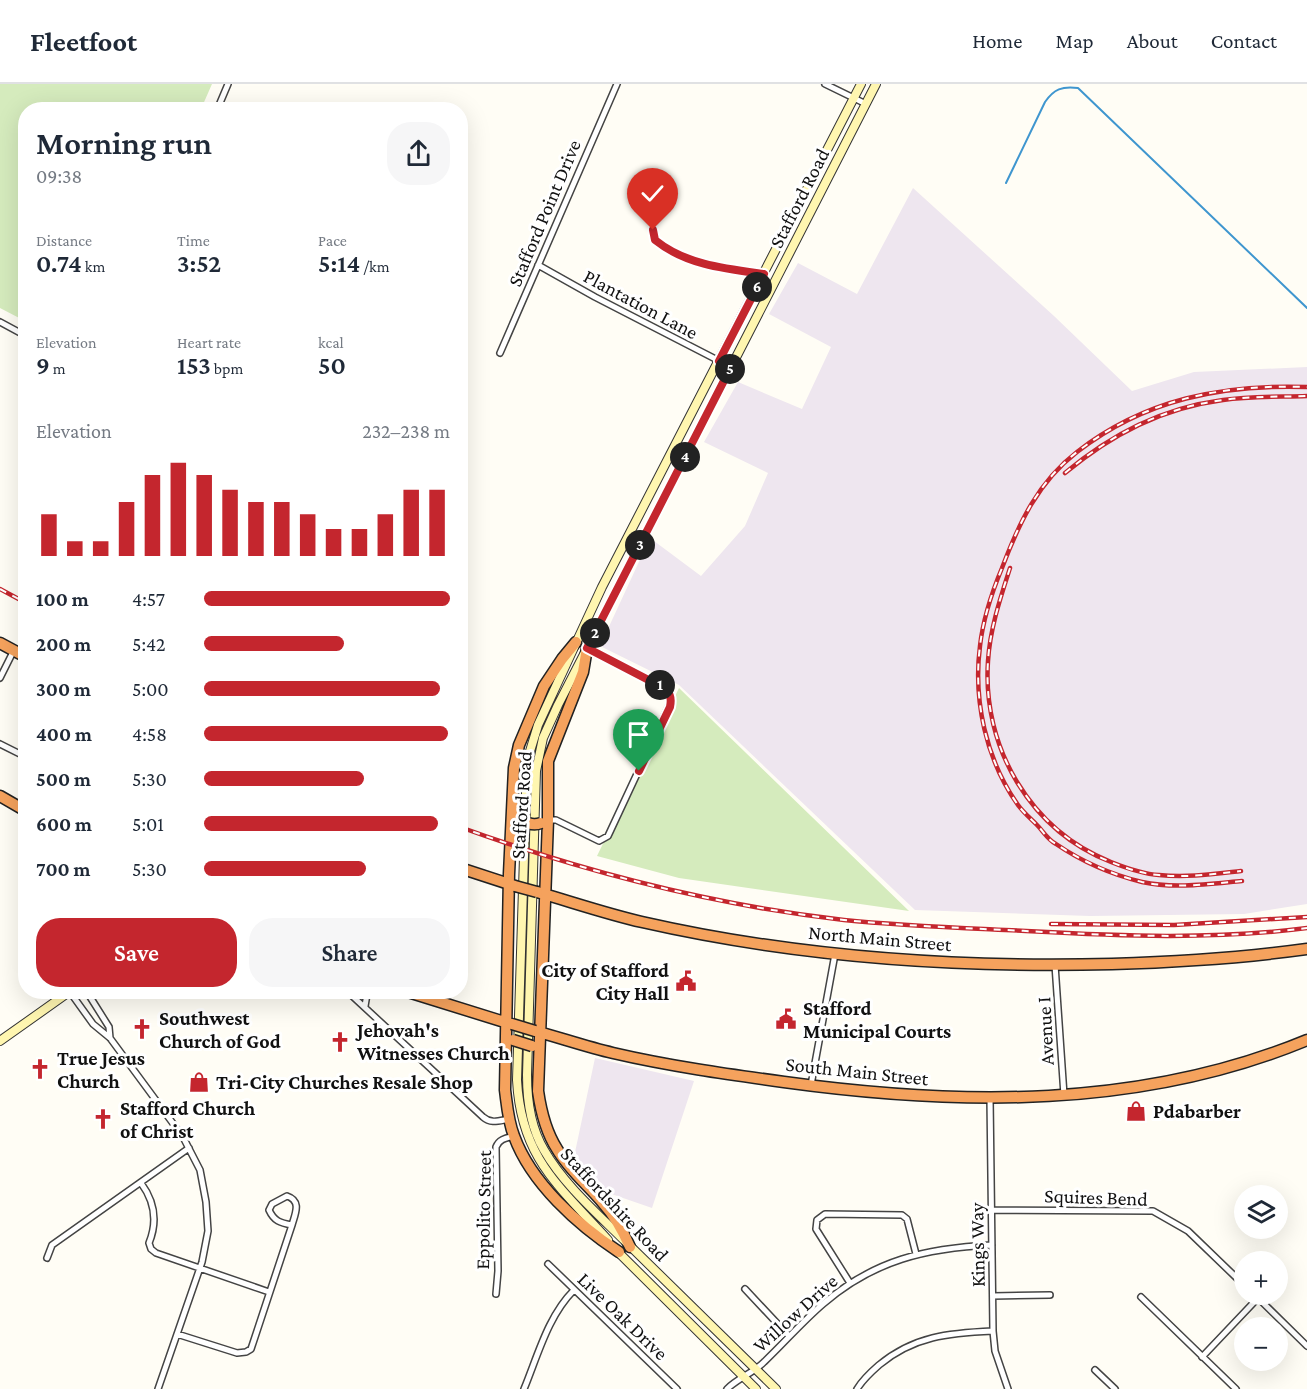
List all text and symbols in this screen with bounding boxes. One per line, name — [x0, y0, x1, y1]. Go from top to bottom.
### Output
text: Fleetfoot — [30, 26, 137, 57]
text: Home — [972, 29, 1022, 53]
text: Map — [1055, 29, 1094, 53]
text: About — [1127, 29, 1178, 53]
text: Contact — [1211, 29, 1277, 53]
button: share — [387, 122, 450, 185]
text: Morning run — [36, 124, 212, 161]
street label: Stafford Point Drive — [503, 136, 585, 290]
street label: Stafford Road — [765, 144, 834, 251]
text: 09:38 — [36, 165, 82, 187]
pin — [627, 168, 678, 230]
icon: check — [636, 177, 669, 210]
text: Distance — [36, 232, 92, 249]
text: Time — [177, 232, 210, 249]
text: Pace — [318, 232, 347, 249]
text: 0.74 — [36, 249, 82, 278]
text: 3:52 — [177, 249, 221, 278]
text: 5:14 — [318, 249, 360, 278]
text: km — [82, 258, 105, 275]
text: /km — [360, 258, 390, 275]
street label: Plantation Lane — [580, 265, 702, 343]
pin: 6 — [742, 272, 772, 302]
text: 6 — [753, 278, 761, 295]
text: Elevation — [36, 334, 97, 351]
text: Heart rate — [177, 334, 241, 351]
text: kcal — [318, 334, 344, 351]
text: 9 — [36, 351, 50, 380]
text: 153 — [177, 351, 211, 380]
text: 50 — [318, 351, 346, 380]
pin: 5 — [715, 354, 745, 384]
text: m — [50, 360, 66, 377]
text: bpm — [211, 360, 243, 377]
text: 5 — [726, 360, 734, 377]
text: Elevation — [36, 420, 112, 442]
text: 232–238 m — [362, 420, 450, 442]
pin: 4 — [670, 442, 700, 472]
text: 4 — [681, 448, 689, 465]
pin: 3 — [625, 530, 655, 560]
text: 3 — [636, 536, 644, 553]
text: 100 m — [36, 588, 89, 610]
text: 4:57 — [132, 588, 165, 610]
pin: 2 — [580, 618, 610, 648]
text: 2 — [591, 624, 599, 641]
text: 200 m — [36, 633, 91, 655]
text: 5:42 — [132, 633, 166, 655]
pin: 1 — [645, 670, 675, 700]
text: 1 — [657, 676, 663, 693]
text: 300 m — [36, 678, 91, 700]
text: 5:00 — [132, 678, 169, 700]
pin — [613, 709, 664, 771]
icon: arrive — [622, 718, 655, 751]
text: 400 m — [36, 723, 92, 745]
text: 4:58 — [132, 723, 167, 745]
street label: Stafford Road — [506, 750, 536, 860]
text: 500 m — [36, 768, 91, 790]
text: 5:30 — [132, 768, 167, 790]
text: 600 m — [36, 813, 92, 835]
text: 5:01 — [132, 813, 164, 835]
text: 700 m — [36, 858, 90, 880]
text: 5:30 — [132, 858, 167, 880]
button: Save — [36, 918, 237, 987]
button: Share — [249, 918, 450, 987]
street label: North Main Street — [808, 921, 953, 955]
place label: City of Stafford City Hall — [541, 959, 669, 1004]
public building icon: City of Stafford City Hall — [674, 969, 698, 993]
street label: Avenue I — [1032, 996, 1058, 1066]
place label: Stafford Municipal Courts — [803, 997, 951, 1042]
place label: Southwest Church of God — [159, 1007, 281, 1052]
public building icon: Stafford Municipal Courts — [774, 1007, 798, 1031]
church icon: Southwest Church of God — [130, 1017, 154, 1041]
place label: Jehovah's Witnesses Church — [355, 1019, 510, 1064]
church icon: Jehovah's Witnesses Church — [328, 1030, 352, 1054]
place label: True Jesus Church — [57, 1047, 145, 1092]
street label: South Main Street — [785, 1053, 930, 1089]
church icon: True Jesus Church — [28, 1057, 52, 1081]
shop icon: Tri-City Churches Resale Shop — [187, 1070, 211, 1094]
place label: Tri-City Churches Resale Shop — [216, 1071, 473, 1093]
place label: Stafford Church of Christ — [120, 1097, 256, 1142]
shop icon: Pdabarber — [1124, 1099, 1148, 1123]
place label: Pdabarber — [1153, 1100, 1241, 1122]
church icon: Stafford Church of Christ — [91, 1107, 115, 1131]
street label: Staffordshire Road — [557, 1143, 674, 1266]
street label: Eppolito Street — [471, 1150, 496, 1270]
street label: Squires Bend — [1044, 1184, 1149, 1211]
map controls — [1234, 1185, 1288, 1371]
button: layers — [1234, 1185, 1288, 1239]
street label: Kings Way — [965, 1202, 990, 1287]
button: + — [1234, 1251, 1288, 1305]
street label: Live Oak Drive — [574, 1268, 673, 1364]
street label: Willow Drive — [748, 1269, 842, 1357]
button: − — [1234, 1317, 1288, 1371]

